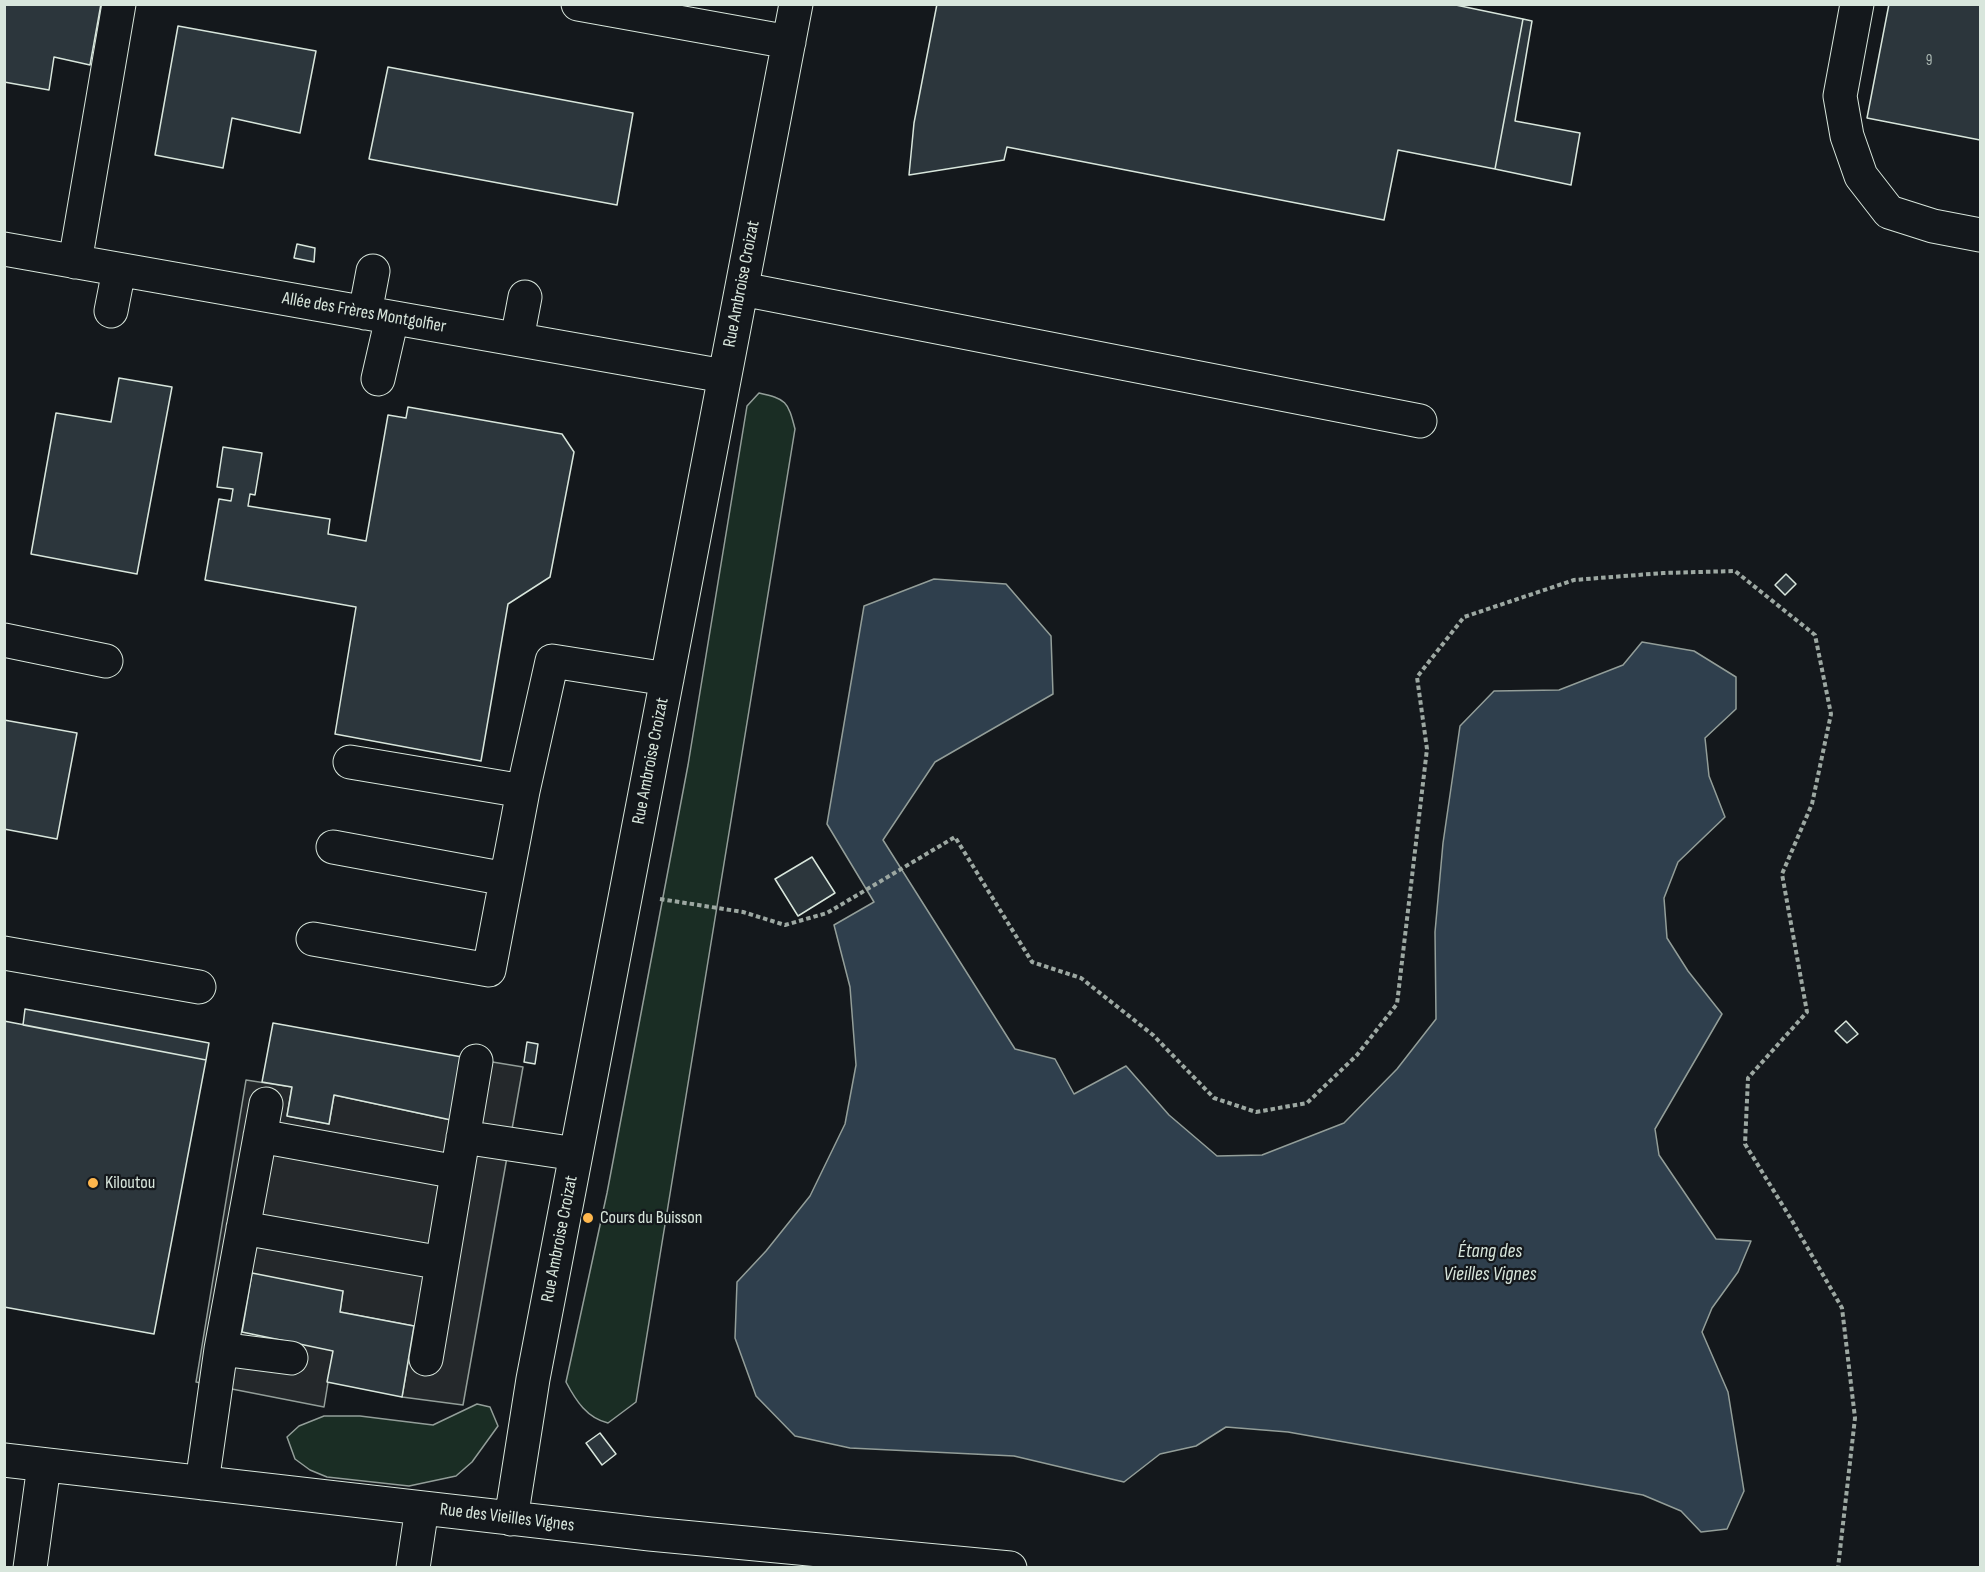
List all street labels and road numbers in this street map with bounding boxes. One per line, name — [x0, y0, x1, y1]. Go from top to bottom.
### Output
street label: Rue Ambroise Croizat — [719, 219, 765, 349]
street label: Allée des Frères Montgolfier — [280, 288, 448, 338]
street label: Rue Ambroise Croizat — [628, 696, 674, 826]
street label: Rue Ambroise Croizat — [537, 1174, 583, 1304]
street label: Rue des Vieilles Vignes — [439, 1499, 575, 1537]

